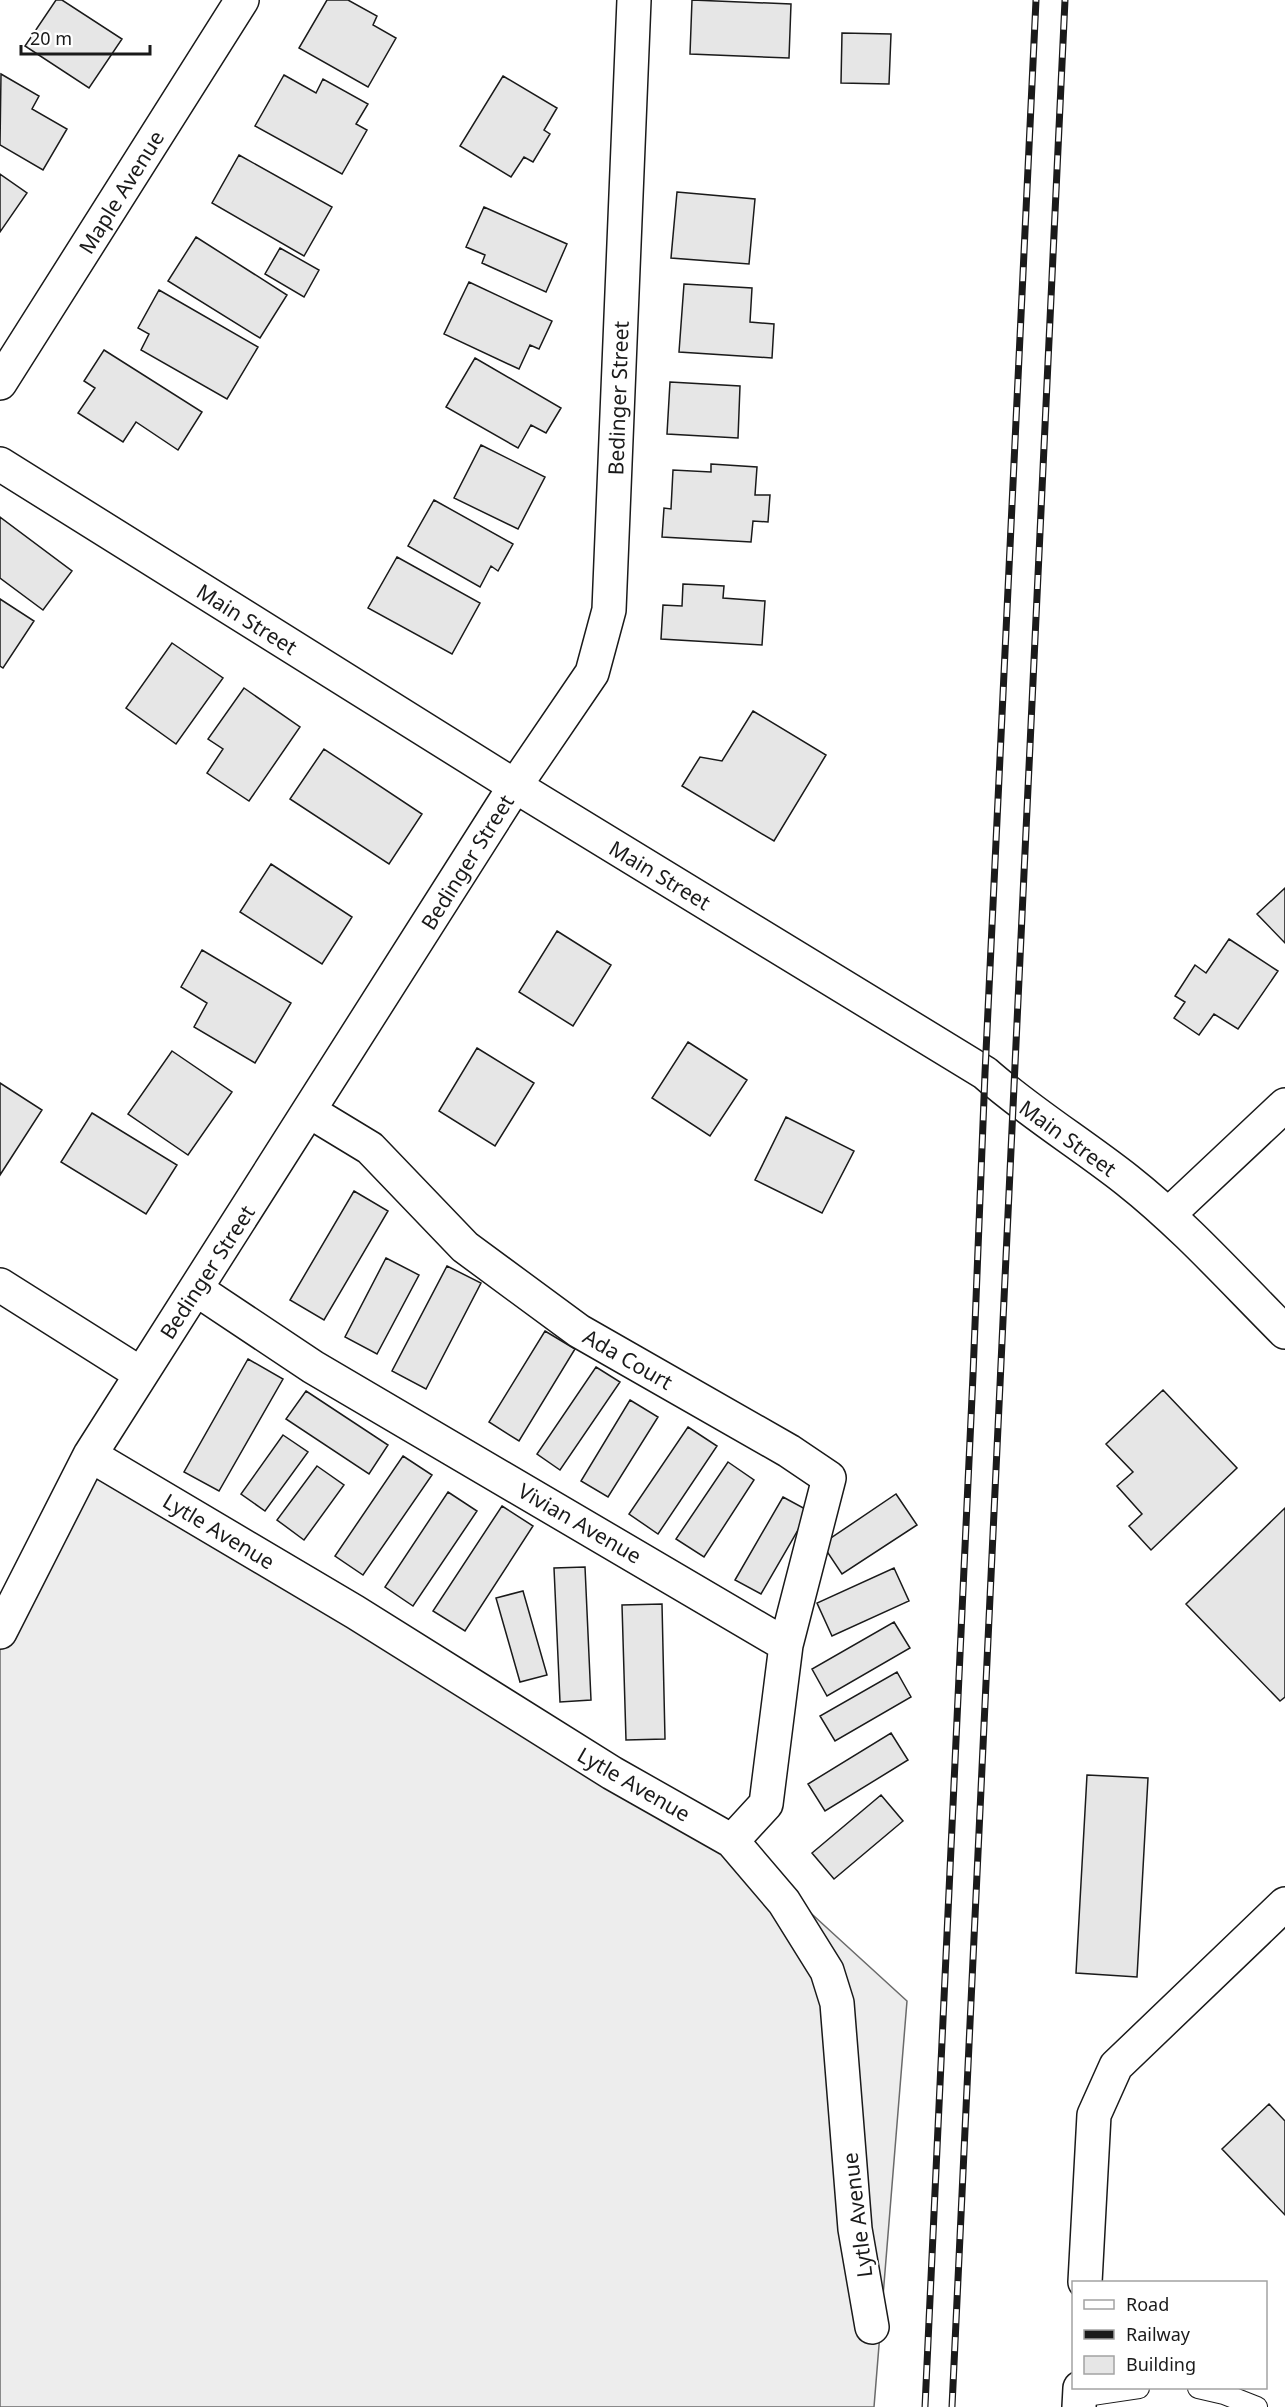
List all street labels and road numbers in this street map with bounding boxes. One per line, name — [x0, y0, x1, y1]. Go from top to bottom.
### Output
street label: Maple Avenue — [72, 125, 170, 259]
street label: Bedinger Street — [601, 320, 635, 476]
street label: Main Street — [192, 577, 303, 661]
street label: Bedinger Street — [414, 789, 520, 935]
street label: Main Street — [604, 834, 716, 916]
street label: Main Street — [1014, 1093, 1122, 1183]
street label: Bedinger Street — [153, 1199, 261, 1344]
street label: Ada Court — [578, 1322, 678, 1396]
street label: Vivian Avenue — [513, 1476, 647, 1570]
street label: Lytle Avenue — [158, 1487, 280, 1575]
street label: Lytle Avenue — [573, 1740, 695, 1828]
street label: Lytle Avenue — [835, 2151, 879, 2279]

